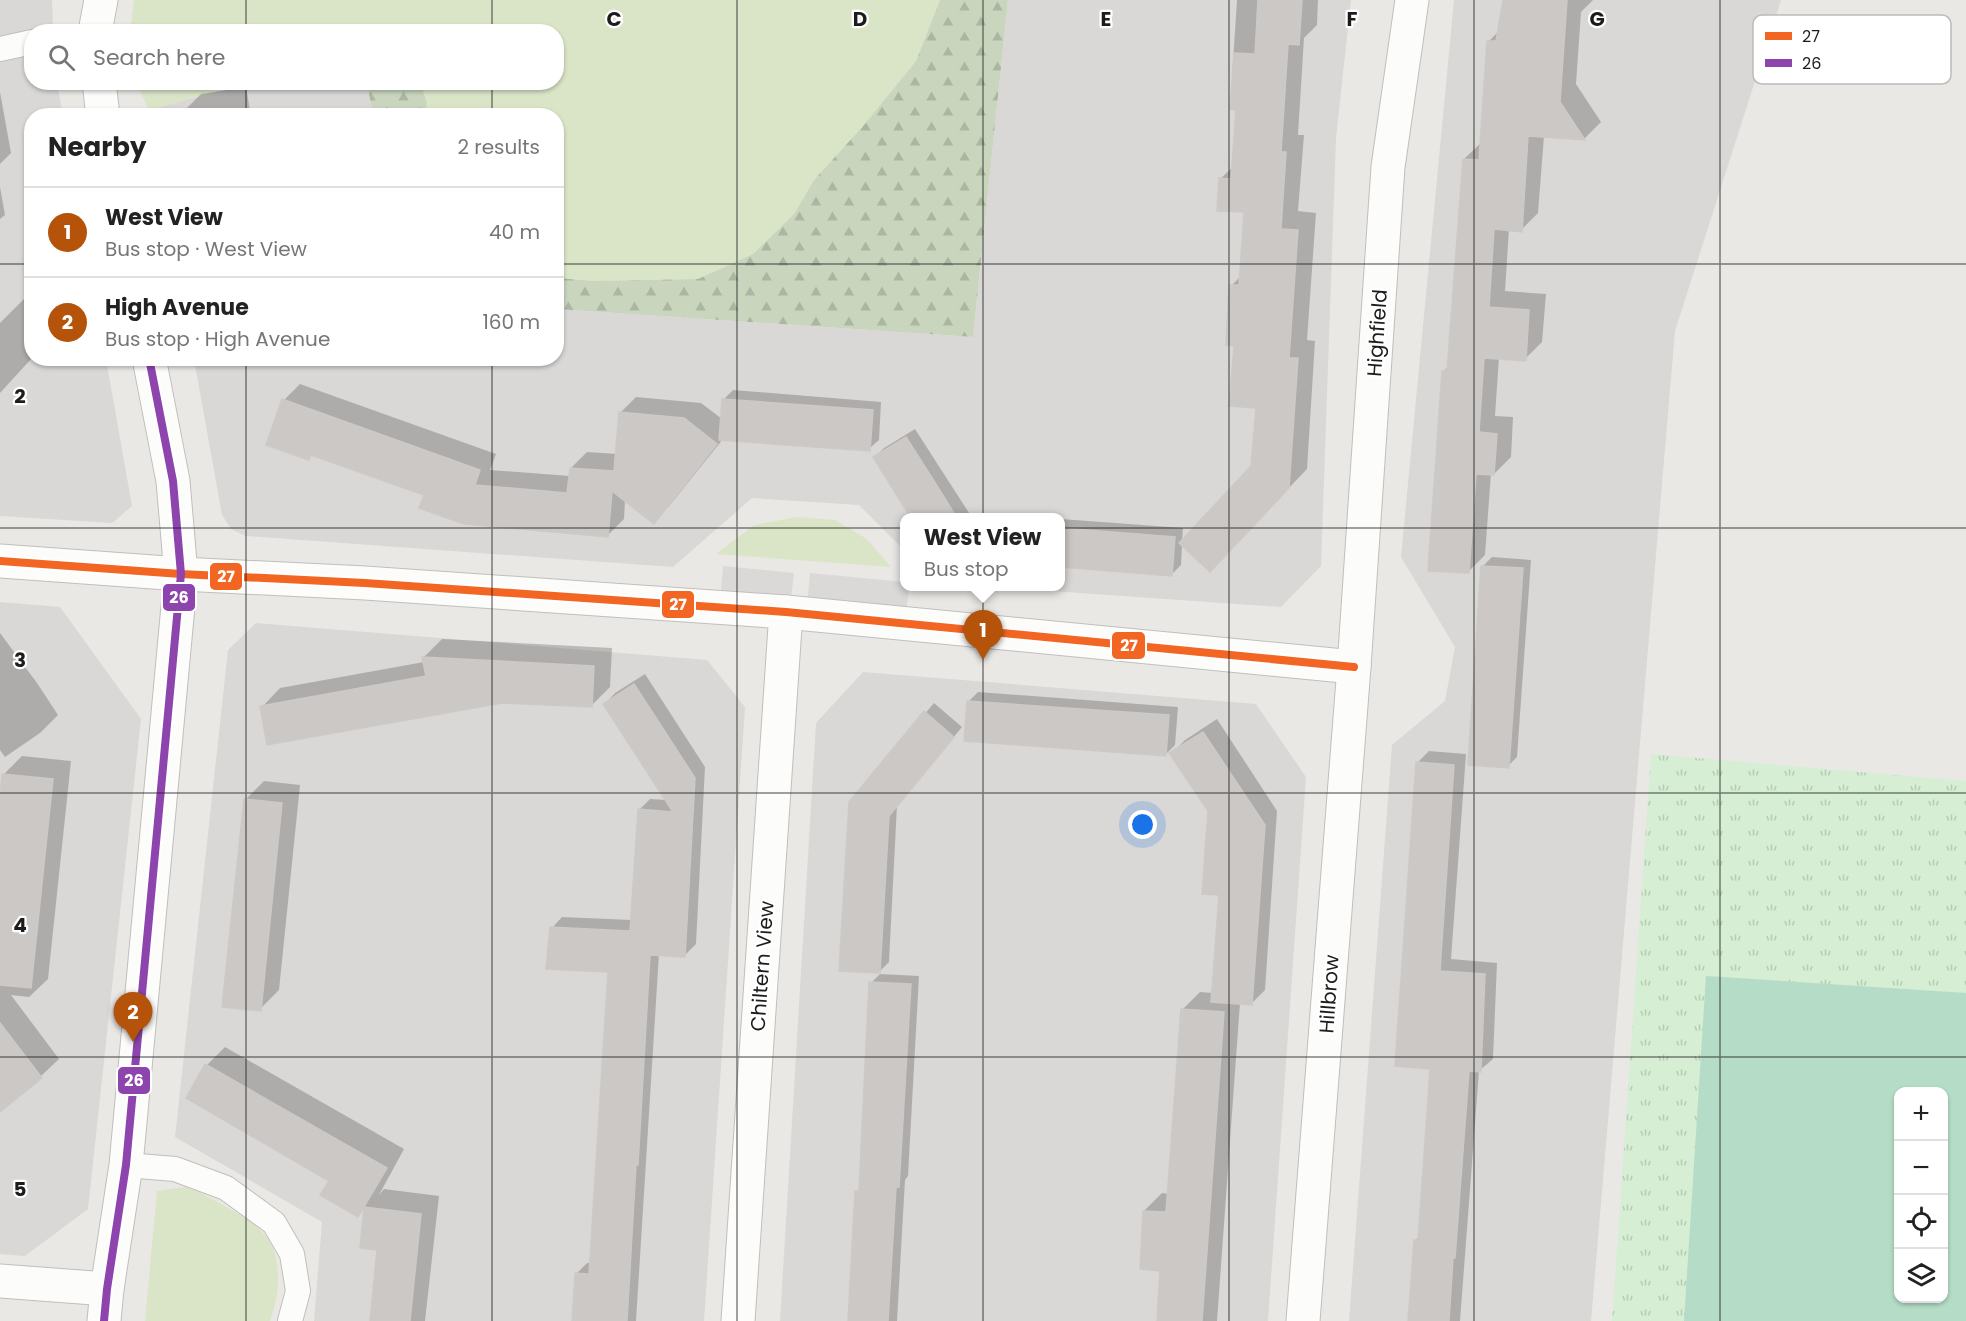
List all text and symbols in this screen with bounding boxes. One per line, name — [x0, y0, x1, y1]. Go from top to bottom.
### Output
text: C — [606, 5, 622, 33]
text: D — [853, 5, 867, 33]
text: E — [1101, 5, 1111, 33]
text: F — [1347, 5, 1358, 33]
text: G — [1589, 5, 1605, 33]
legend — [1753, 15, 1951, 84]
search box — [24, 24, 564, 90]
text: 27 — [1802, 25, 1820, 48]
icon: search — [45, 41, 78, 74]
text: Search here — [93, 42, 226, 73]
text: 26 — [1802, 52, 1821, 75]
text: Nearby — [48, 129, 146, 165]
text: 2 results — [457, 133, 540, 161]
text: West View — [105, 202, 223, 233]
text: 1 — [64, 218, 71, 246]
text: 40 m — [489, 218, 540, 246]
text: Bus stop · West View — [105, 235, 307, 263]
street label: Highfield — [1360, 288, 1394, 378]
text: High Avenue — [105, 292, 249, 323]
text: 2 — [62, 308, 73, 336]
text: 160 m — [482, 308, 540, 336]
text: Bus stop · High Avenue — [105, 325, 330, 353]
text: 2 — [14, 382, 26, 410]
popup — [900, 513, 1065, 591]
text: West View — [924, 522, 1041, 553]
text: Bus stop — [924, 555, 1009, 583]
line badge: 27 — [209, 562, 243, 591]
text: 27 — [217, 565, 235, 588]
line badge: 26 — [162, 583, 196, 612]
text: 26 — [169, 586, 189, 609]
line badge: 27 — [661, 590, 695, 619]
text: 27 — [669, 593, 687, 616]
pin: 1 — [964, 610, 1002, 660]
line badge: 27 — [1111, 631, 1146, 660]
text: 27 — [1120, 634, 1138, 657]
text: 3 — [14, 646, 26, 674]
your location — [1128, 810, 1157, 839]
street label: Chiltern View — [743, 899, 781, 1032]
text: 4 — [13, 911, 27, 939]
street label: Hillbrow — [1312, 953, 1346, 1034]
pin: 2 — [114, 992, 152, 1042]
line badge: 26 — [117, 1066, 151, 1095]
text: 26 — [124, 1069, 144, 1092]
map controls — [1894, 1087, 1948, 1303]
button: + — [1894, 1087, 1948, 1141]
button: − — [1894, 1141, 1948, 1195]
text: 5 — [14, 1175, 27, 1203]
button: locate — [1894, 1195, 1948, 1249]
button: layers — [1894, 1249, 1948, 1303]

